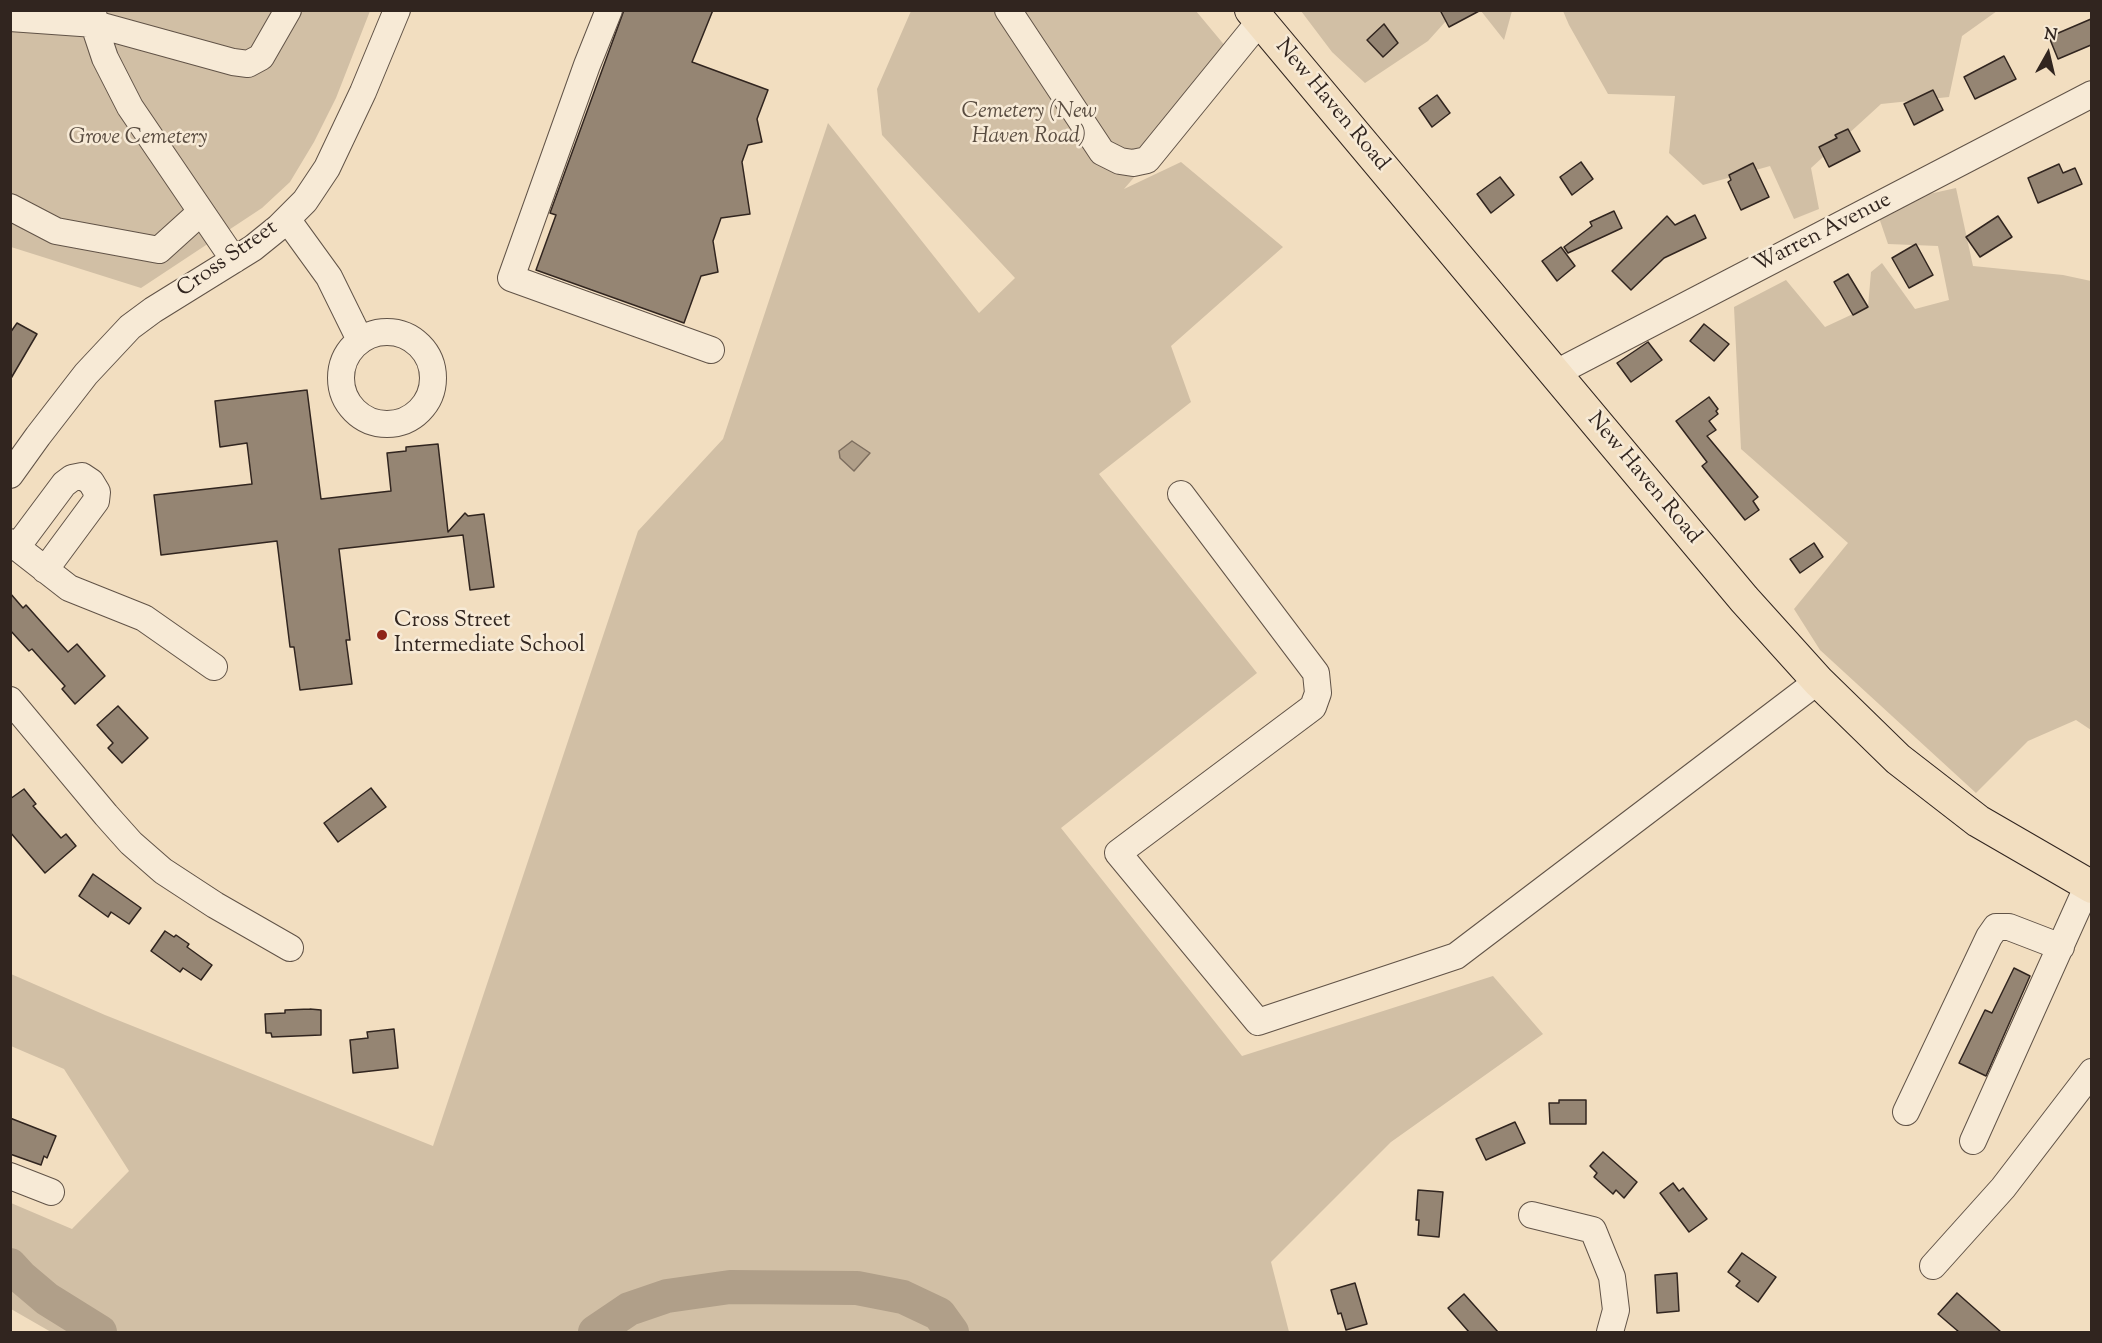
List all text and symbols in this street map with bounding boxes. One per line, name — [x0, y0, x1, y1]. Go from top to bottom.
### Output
text: N — [2043, 23, 2059, 48]
north arrow — [2018, 24, 2078, 84]
street label: New Haven Road — [1268, 35, 1394, 177]
park label: Cemetery (New Haven Road) — [961, 100, 1097, 152]
park label: Grove Cemetery — [68, 126, 208, 152]
street label: Warren Avenue — [1750, 188, 1896, 280]
street label: Cross Street — [173, 216, 283, 304]
street label: New Haven Road — [1580, 408, 1706, 550]
place label: Cross Street Intermediate School — [394, 609, 585, 660]
marker: Cross Street Intermediate School — [375, 628, 389, 642]

